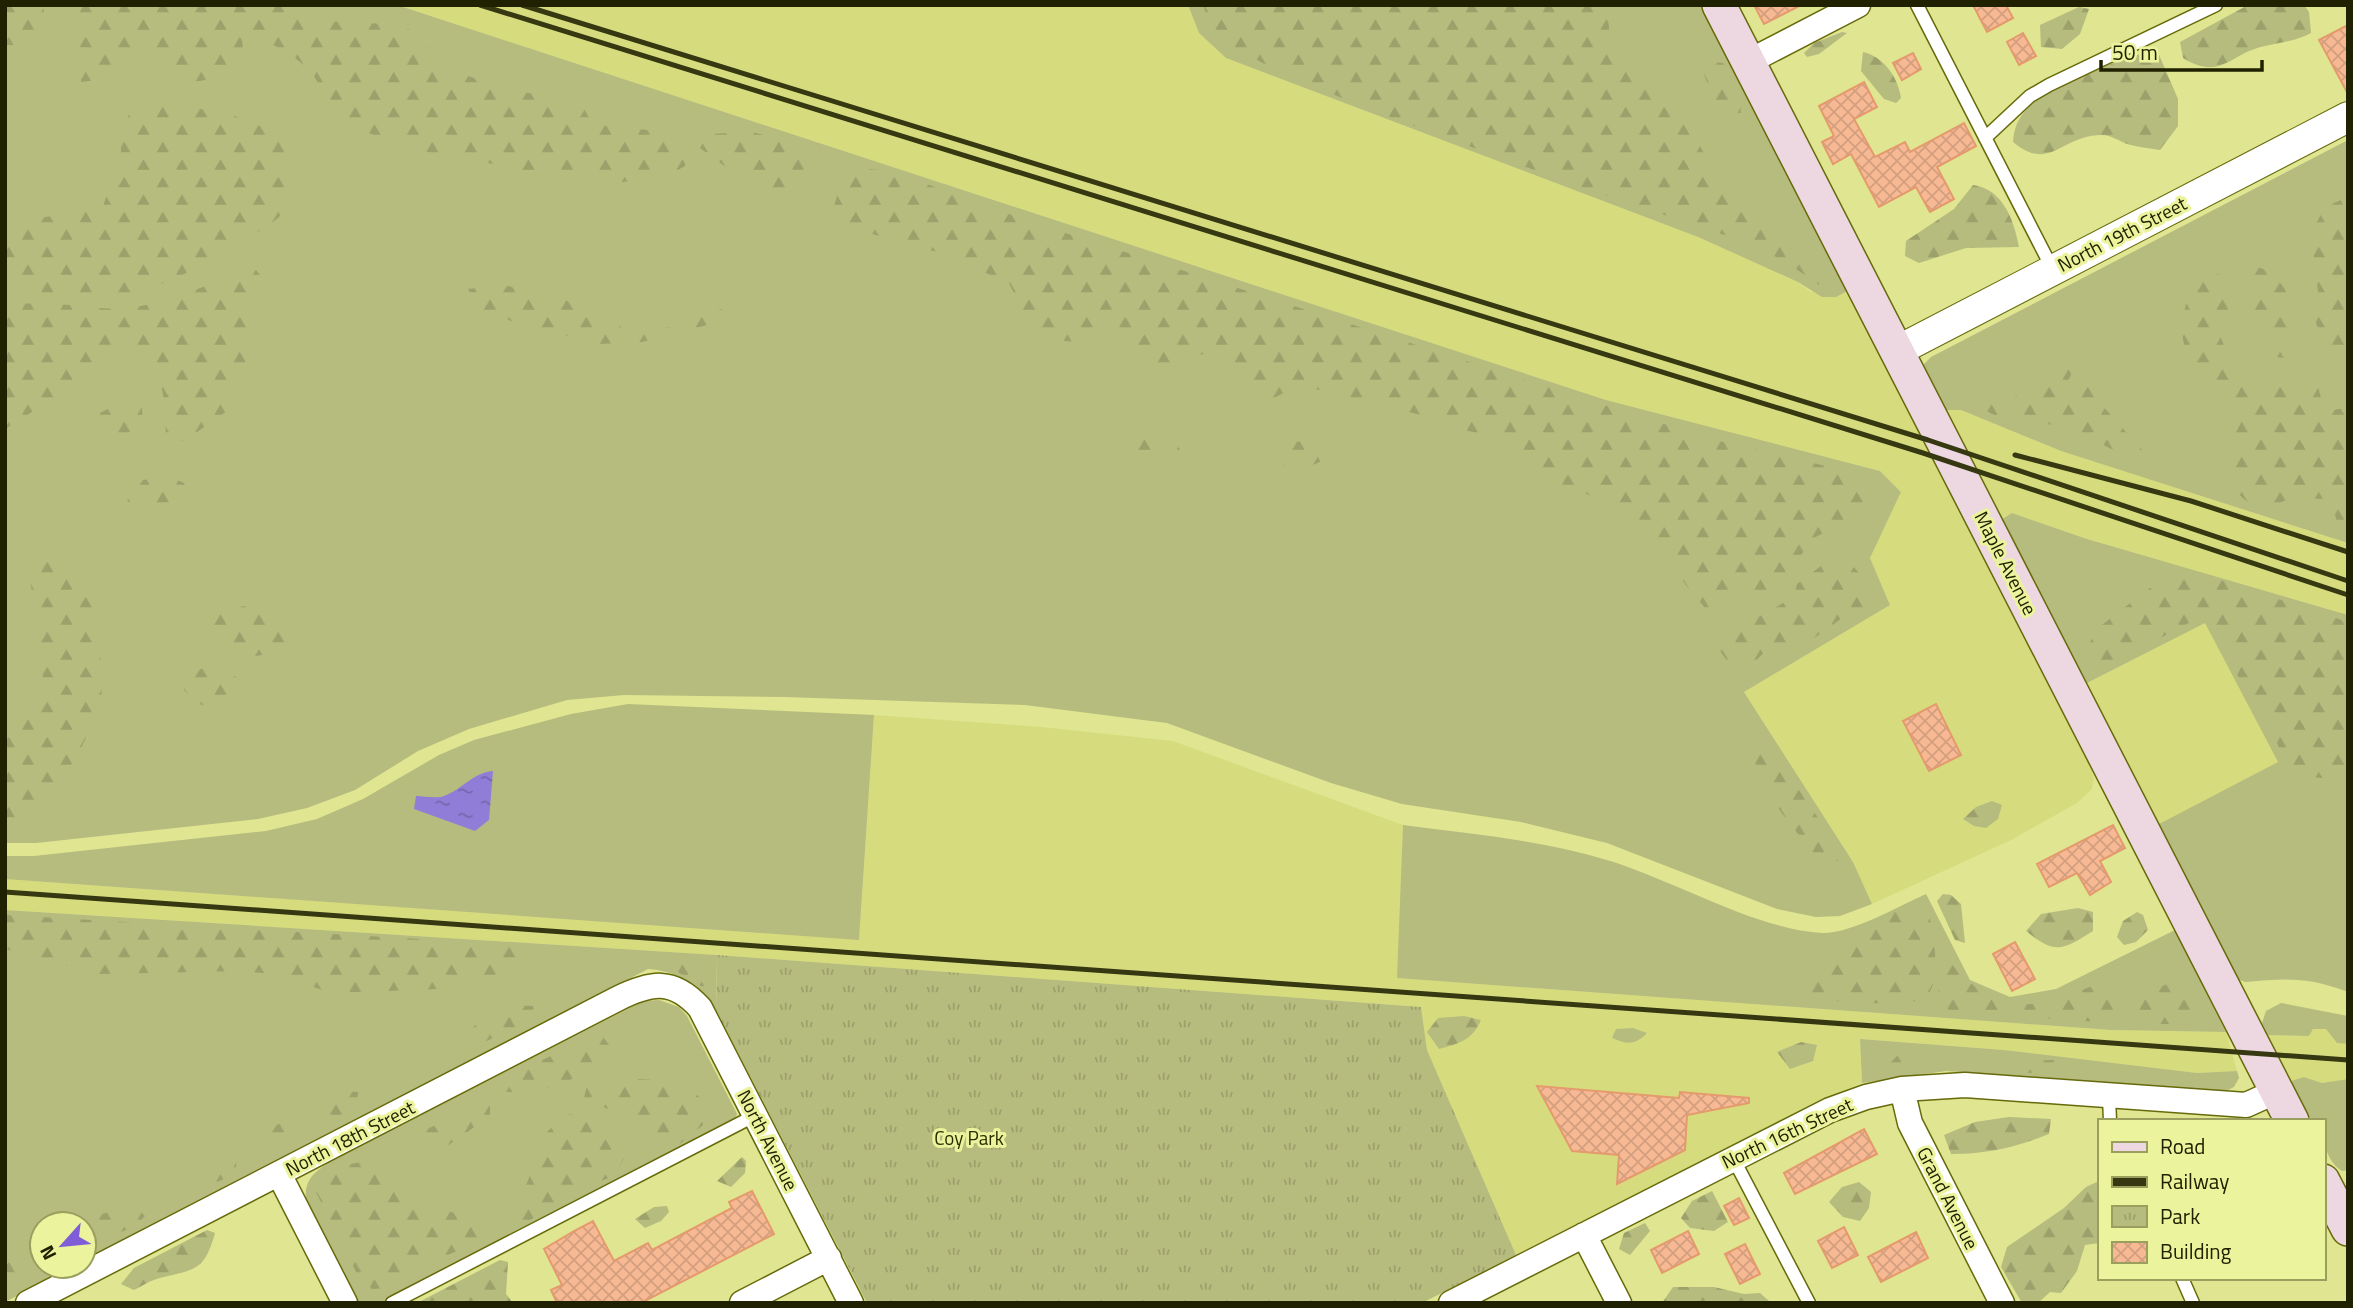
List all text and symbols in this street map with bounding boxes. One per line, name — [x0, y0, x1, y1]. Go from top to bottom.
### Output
scale bar — [2101, 28, 2262, 72]
text: 50 m — [2112, 36, 2158, 68]
street label: North 19th Street — [2052, 188, 2192, 279]
street label: Maple Avenue — [1968, 506, 2045, 620]
street label: North Avenue — [731, 1084, 806, 1195]
street label: North 16th Street — [1716, 1089, 1857, 1176]
street label: North 18th Street — [280, 1092, 420, 1183]
legend — [2098, 1119, 2325, 1280]
park label: Coy Park — [934, 1123, 1004, 1152]
text: Road — [2160, 1130, 2205, 1162]
street label: Grand Avenue — [1910, 1141, 1987, 1254]
text: Railway — [2160, 1165, 2229, 1197]
text: Park — [2160, 1200, 2200, 1232]
north arrow — [28, 1210, 98, 1280]
text: Building — [2160, 1235, 2232, 1267]
text: N — [31, 1240, 63, 1265]

